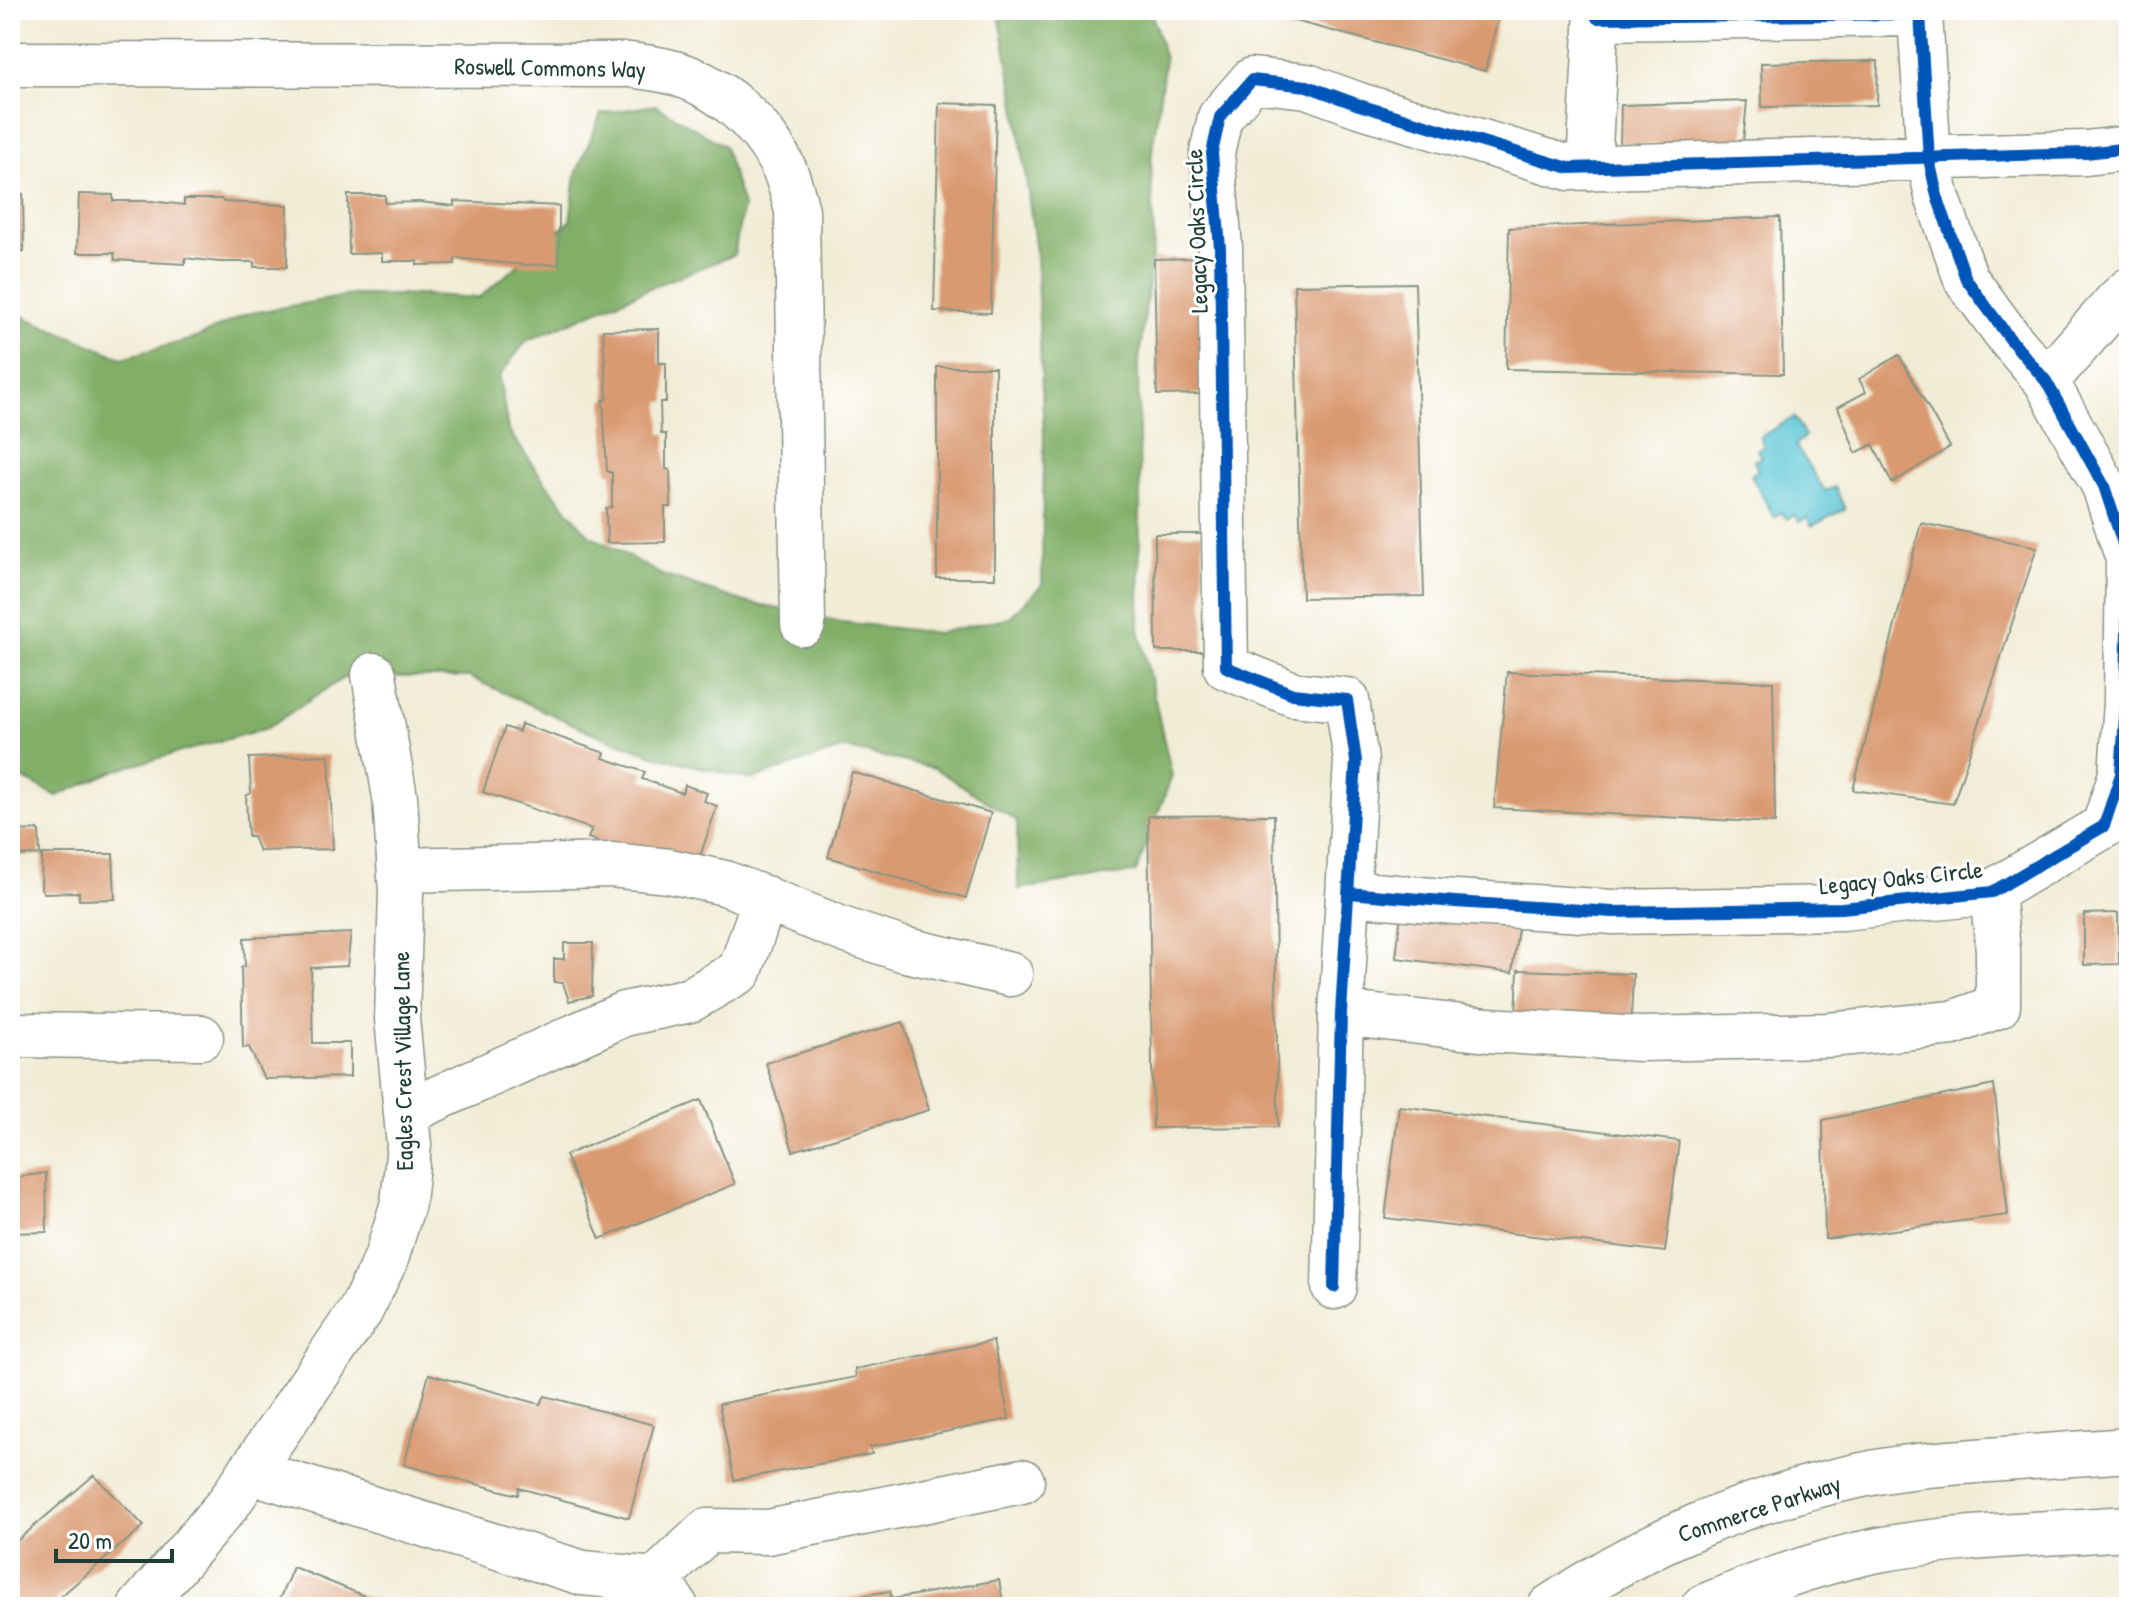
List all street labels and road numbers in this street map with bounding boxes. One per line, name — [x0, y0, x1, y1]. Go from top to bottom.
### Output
street label: Roswell Commons Way — [454, 49, 646, 85]
street label: Legacy Oaks Circle — [1177, 148, 1215, 314]
street label: Legacy Oaks Circle — [1818, 852, 1985, 901]
street label: Eagles Crest Village Lane — [384, 951, 420, 1171]
street label: Commerce Parkway — [1673, 1467, 1845, 1549]

